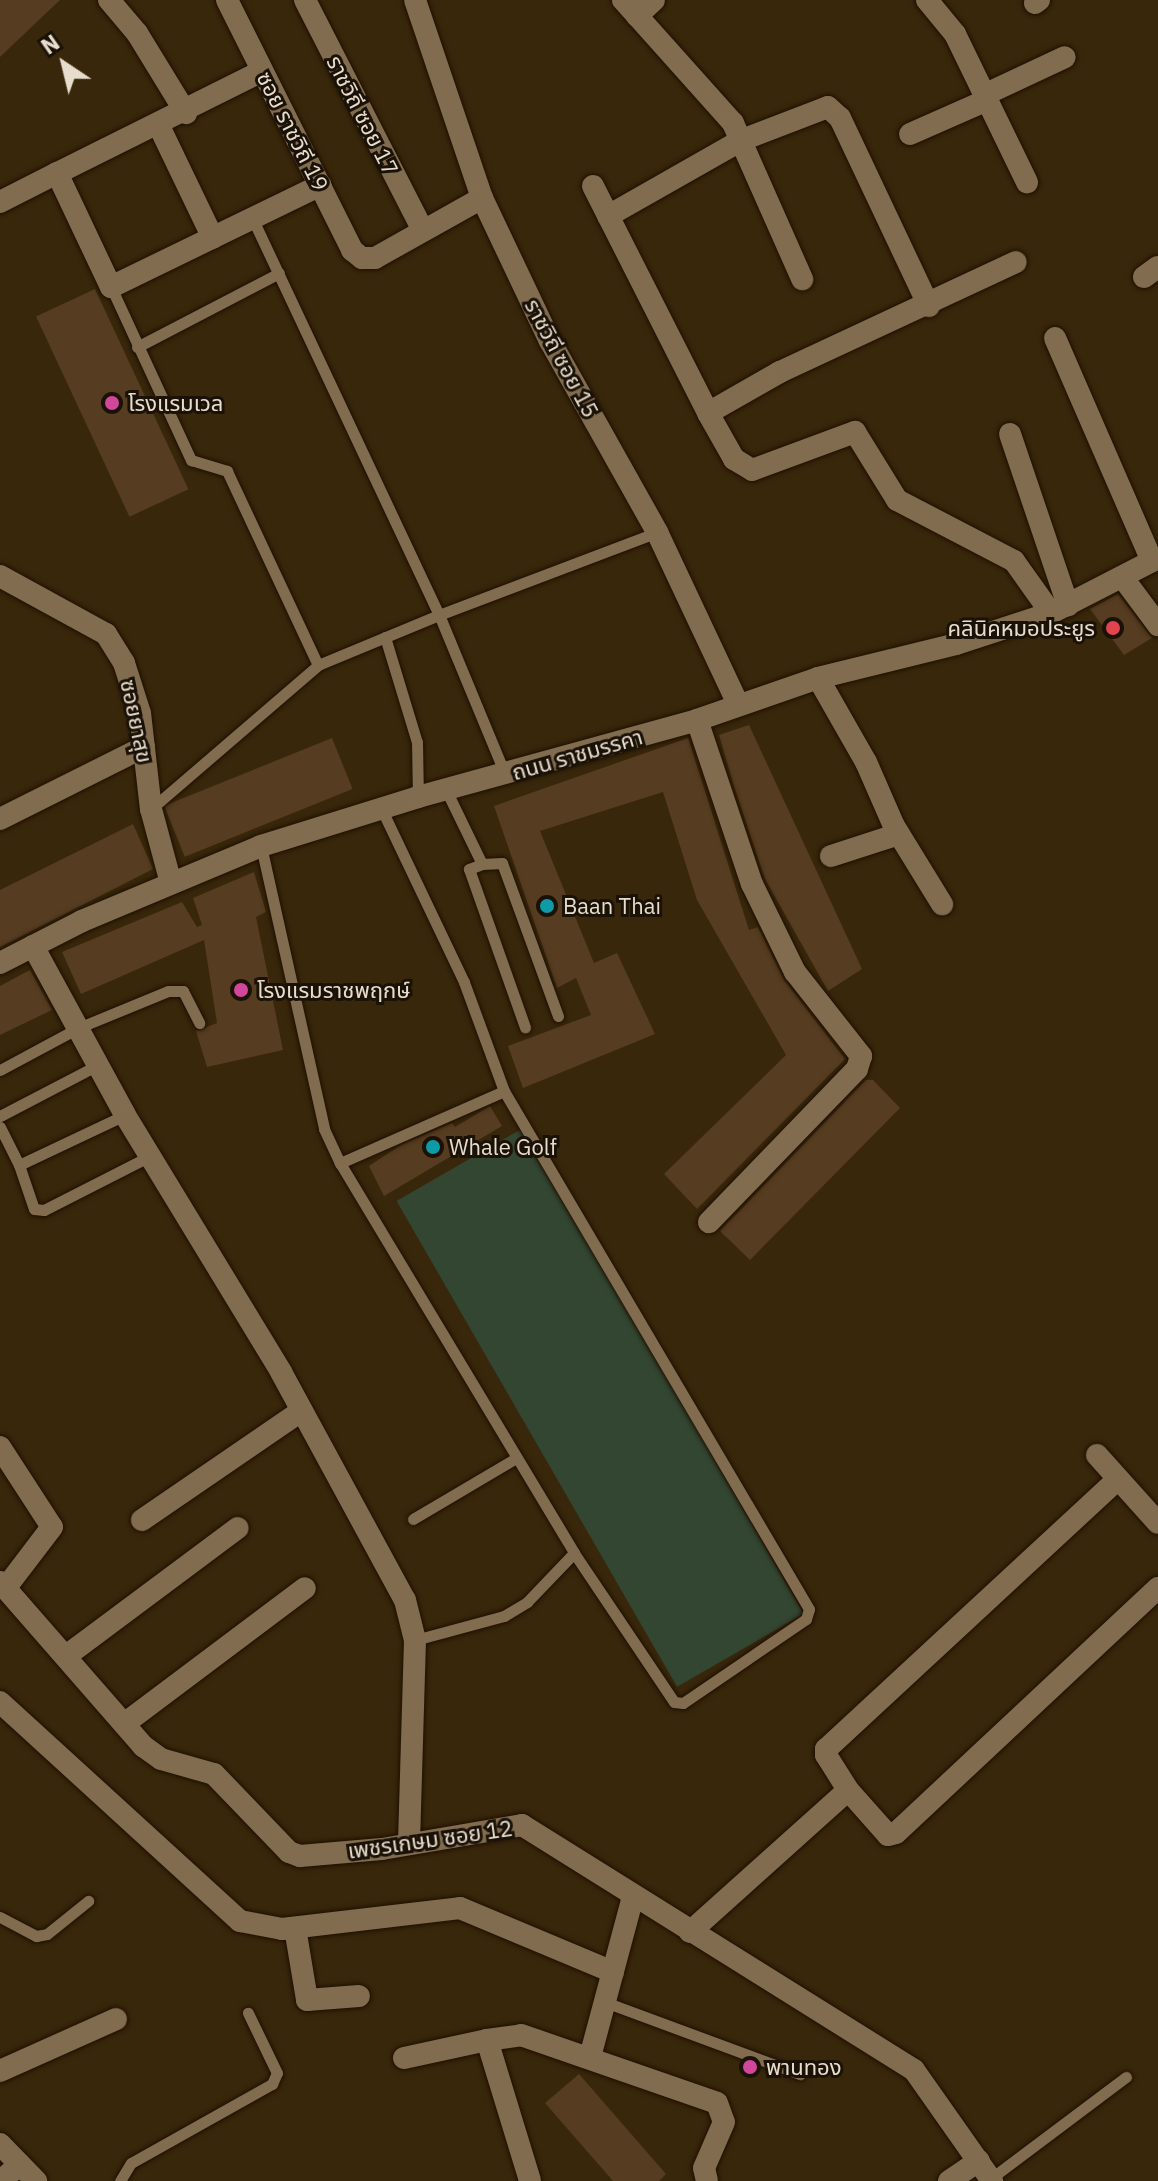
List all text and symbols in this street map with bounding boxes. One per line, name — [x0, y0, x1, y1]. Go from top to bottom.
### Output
north arrow — [24, 24, 104, 104]
text: N — [35, 27, 65, 60]
street label: ราชวิถี ซอย 17 — [322, 51, 404, 179]
street label: ซอย ราชวิถี 19 — [252, 67, 334, 195]
street label: ราชวิถี ซอย 15 — [520, 294, 604, 422]
place label: โรงแรมเวล — [128, 390, 223, 416]
marker: โรงแรมเวล — [103, 394, 121, 412]
place label: คลินิคหมอประยูร — [948, 615, 1095, 641]
marker: คลินิคหมอประยูร — [1102, 617, 1124, 639]
street label: ซอยยาสุข — [115, 677, 159, 765]
street label: ถนน ราชมรรคา — [509, 723, 645, 785]
place label: Baan Thai — [563, 893, 661, 919]
marker: Baan Thai — [538, 897, 556, 915]
place label: โรงแรมราชพฤกษ์ — [257, 977, 410, 1003]
marker: โรงแรมราชพฤกษ์ — [232, 981, 250, 999]
place label: Whale Golf — [449, 1134, 557, 1160]
marker: Whale Golf — [424, 1138, 442, 1156]
street label: เพชรเกษม ซอย 12 — [346, 1814, 514, 1864]
place label: พานทอง — [766, 2054, 842, 2080]
marker: พานทอง — [741, 2058, 759, 2076]

